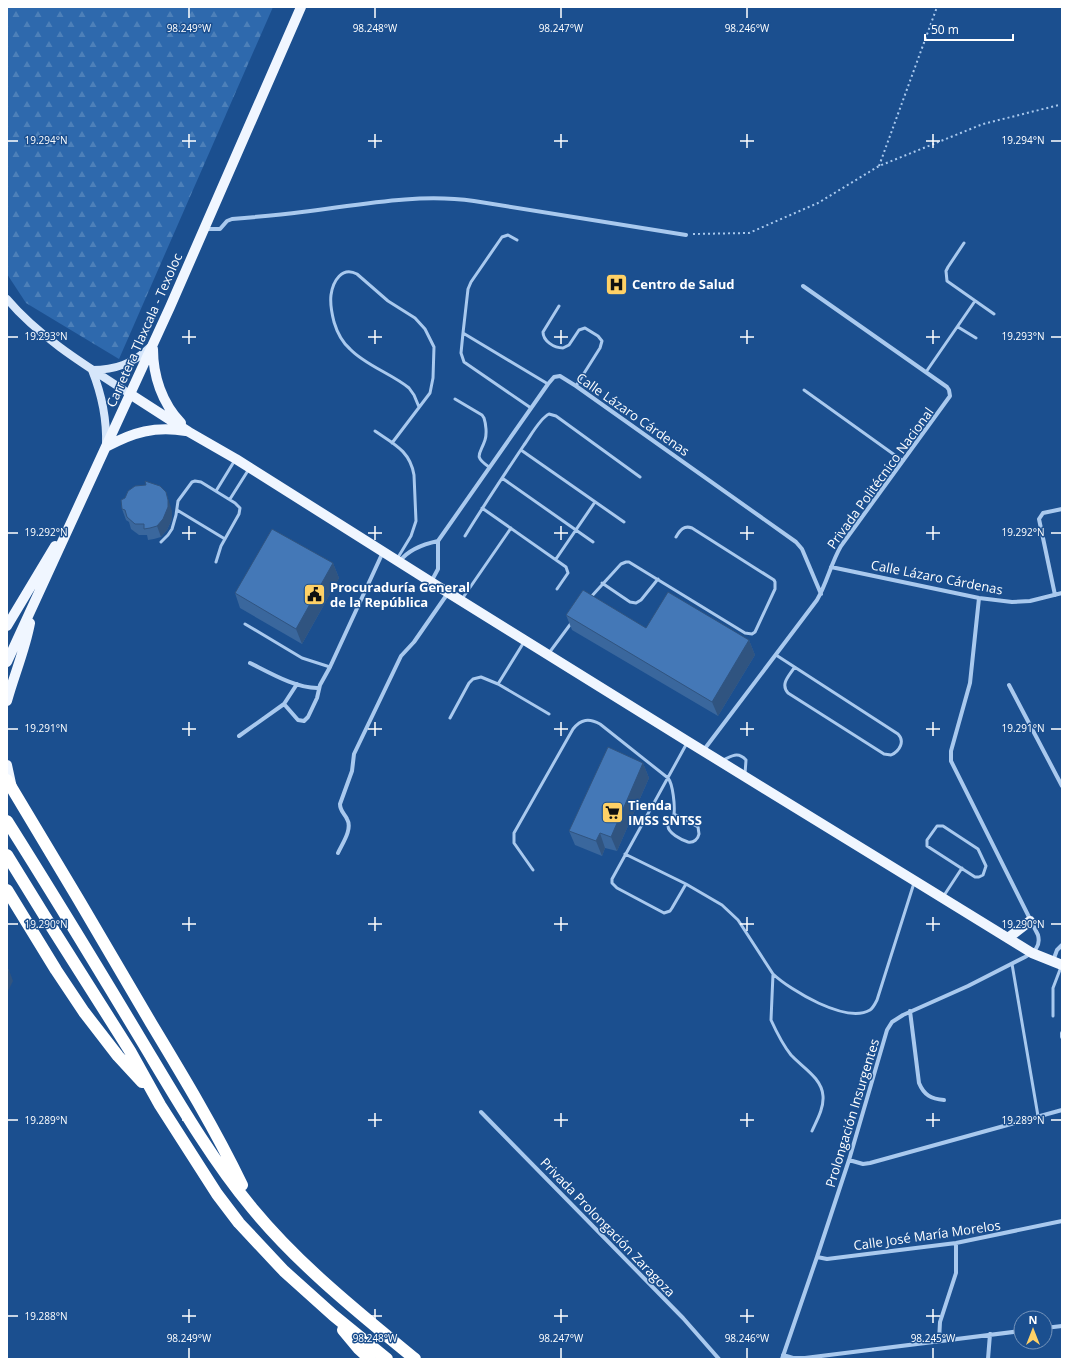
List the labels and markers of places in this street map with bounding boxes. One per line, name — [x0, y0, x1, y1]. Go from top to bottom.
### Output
hospital icon: Centro de Salud — [604, 271, 630, 297]
place label: Centro de Salud — [632, 275, 735, 293]
place label: Procuraduría General de la República — [330, 578, 470, 611]
public building icon: Procuraduría General de la República — [301, 581, 327, 607]
place label: Tienda IMSS SNTSS — [628, 796, 702, 829]
supermarket icon: Tienda IMSS SNTSS — [599, 799, 625, 825]

